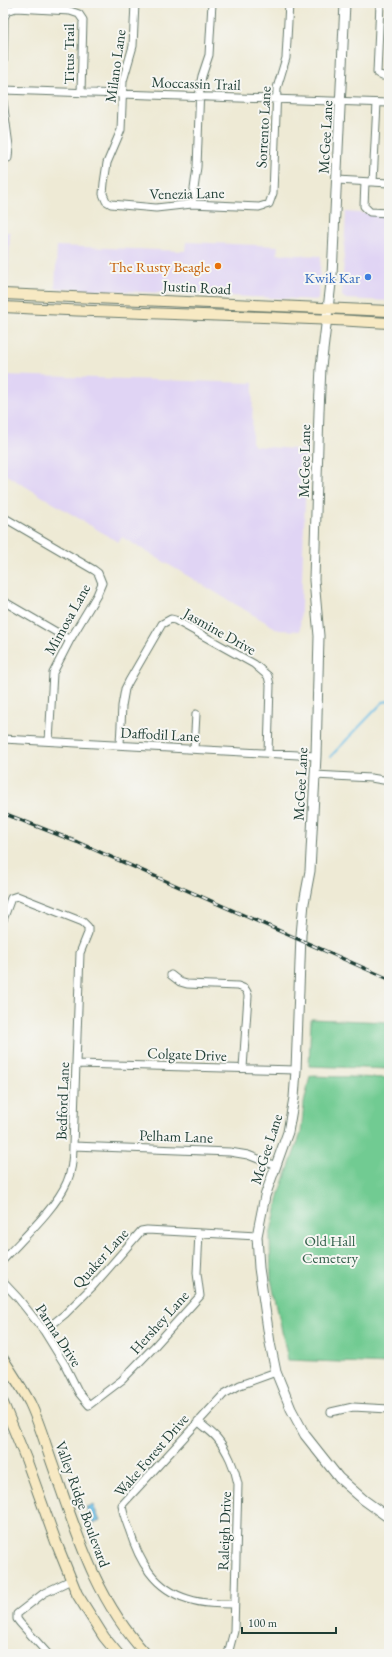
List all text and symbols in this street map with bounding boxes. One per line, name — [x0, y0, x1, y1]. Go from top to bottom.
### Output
street label: Titus Trail — [59, 23, 78, 85]
street label: Milano Lane — [100, 28, 130, 104]
street label: Moccassin Trail — [151, 72, 241, 94]
street label: Sorrento Lane — [251, 85, 275, 168]
street label: McGee Lane — [314, 100, 336, 174]
street label: Venezia Lane — [149, 183, 225, 203]
place label: The Rusty Beagle — [109, 257, 210, 276]
marker: The Rusty Beagle — [213, 261, 223, 271]
place label: Kwik Kar — [305, 268, 360, 287]
marker: Kwik Kar — [363, 272, 373, 282]
street label: Justin Road — [160, 276, 232, 298]
street label: McGee Lane — [294, 424, 314, 498]
street label: Mimosa Lane — [40, 580, 94, 658]
street label: Jasmine Drive — [179, 602, 260, 659]
street label: Daffodil Lane — [120, 722, 200, 746]
street label: McGee Lane — [289, 747, 311, 821]
street label: Colgate Drive — [147, 1043, 227, 1065]
street label: Bedford Lane — [51, 1062, 73, 1140]
street label: McGee Lane — [246, 1111, 286, 1187]
street label: Pelham Lane — [139, 1125, 213, 1147]
street label: Quaker Lane — [68, 1224, 132, 1292]
park label: Old Hall Cemetery — [302, 1231, 359, 1267]
street label: Hershey Lane — [125, 1286, 193, 1358]
street label: Parma Drive — [32, 1300, 86, 1370]
street label: Wake Forest Drive — [110, 1409, 192, 1501]
street label: Valley Ridge Boulevard — [51, 1438, 115, 1570]
street label: Raleigh Drive — [213, 1491, 235, 1571]
scale bar — [242, 1609, 336, 1635]
text: 100 m — [248, 1615, 278, 1631]

